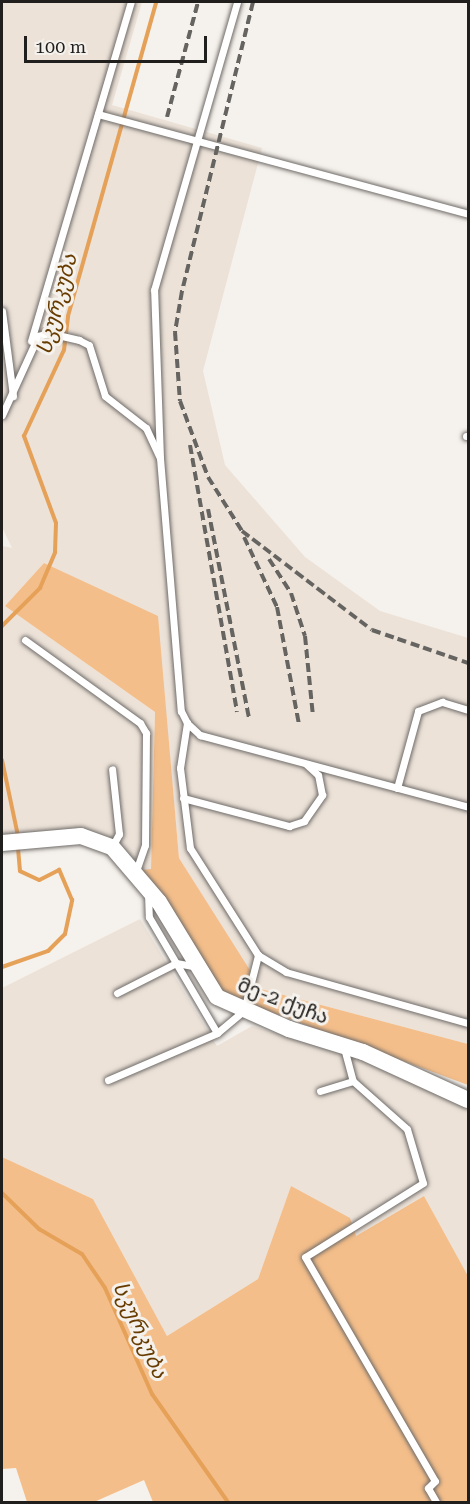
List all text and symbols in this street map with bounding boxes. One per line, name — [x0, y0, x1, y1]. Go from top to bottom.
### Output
scale bar — [27, 24, 210, 62]
text: 100 m — [35, 36, 86, 57]
water label: სკურკუბა — [32, 251, 82, 357]
street label: მე-2 ქუჩა — [234, 973, 332, 1029]
water label: სკურკუბა — [108, 1278, 172, 1382]

